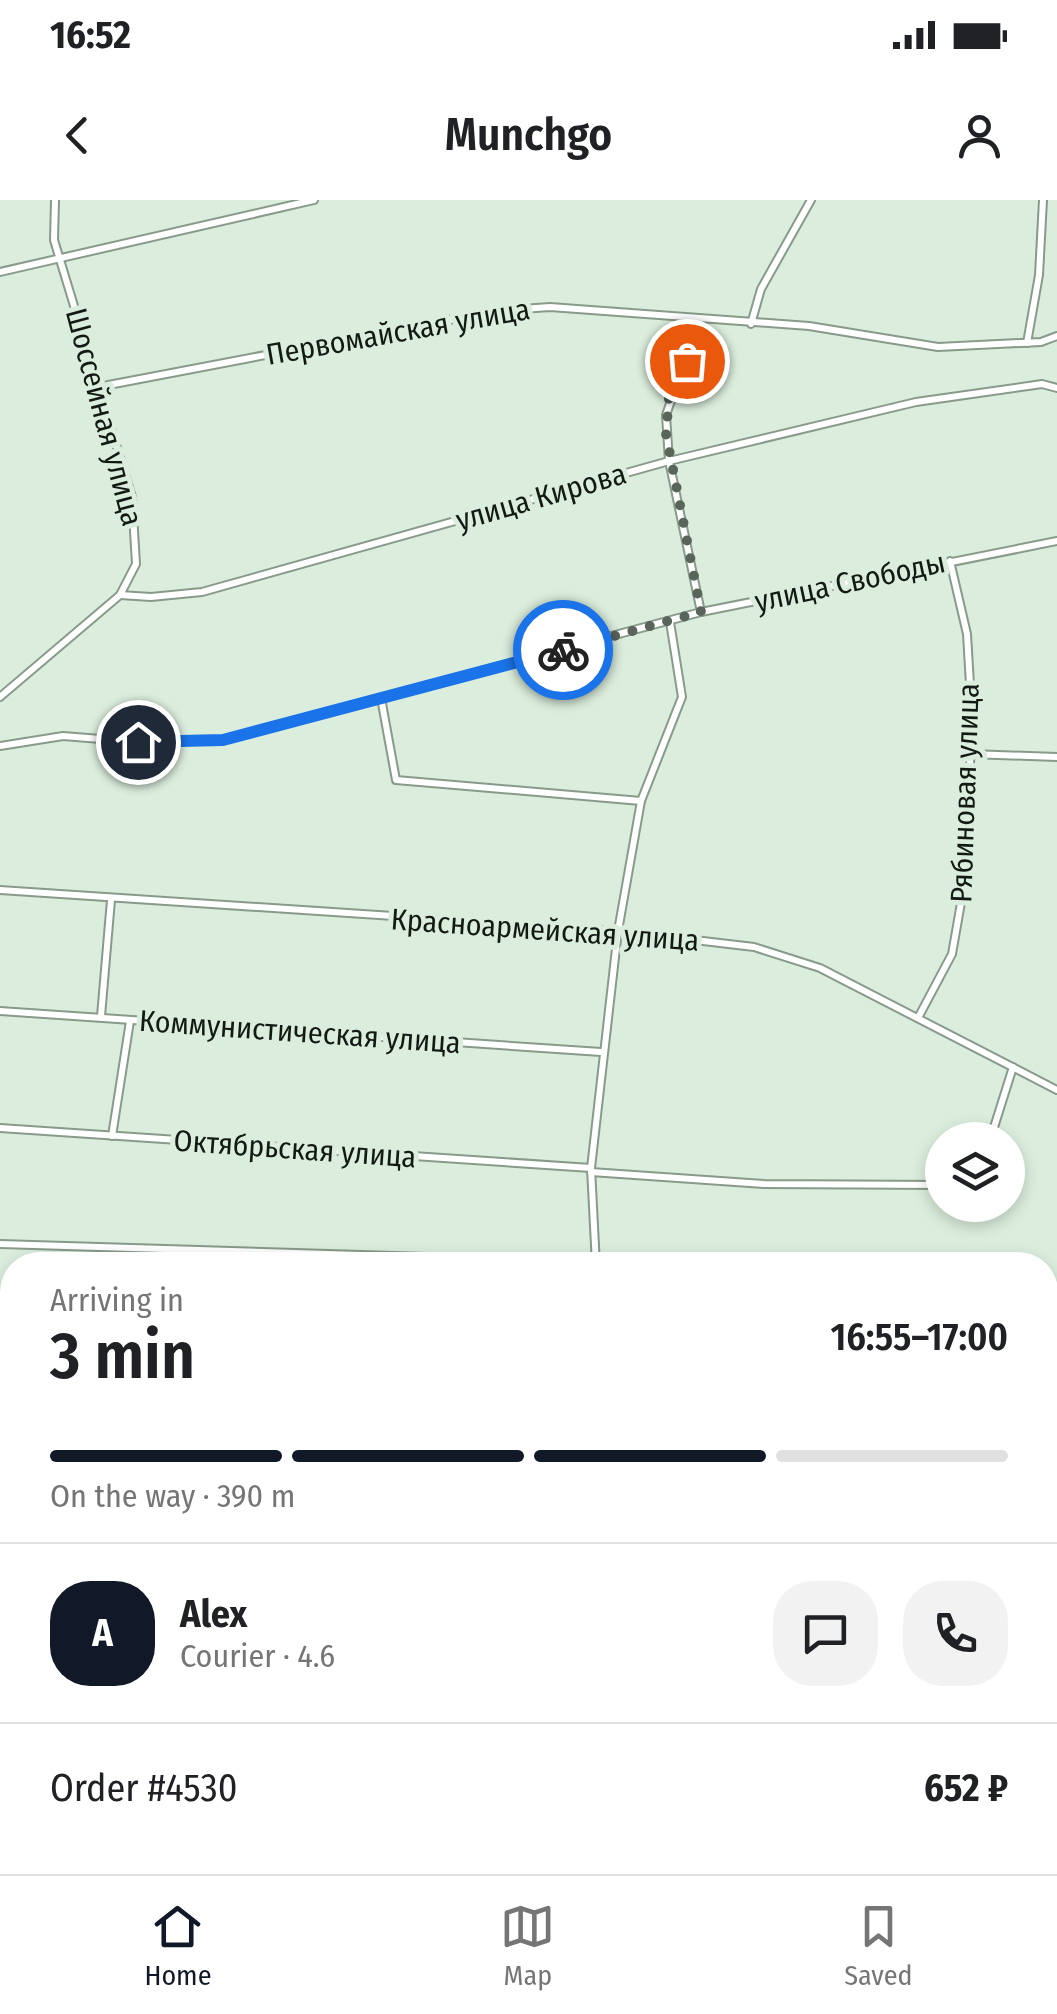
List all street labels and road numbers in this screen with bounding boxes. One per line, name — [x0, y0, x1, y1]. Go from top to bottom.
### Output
street label: Первомайская улица — [263, 291, 533, 373]
street label: Шоссейная улица — [58, 304, 150, 530]
street label: улица Кирова — [452, 456, 630, 538]
street label: улица Свободы — [751, 544, 949, 620]
street label: Рябиновая улица — [943, 683, 987, 903]
street label: Красноармейская улица — [390, 901, 700, 959]
street label: Коммунистическая улица — [138, 1003, 462, 1061]
street label: Октябрьская улица — [173, 1123, 417, 1175]

